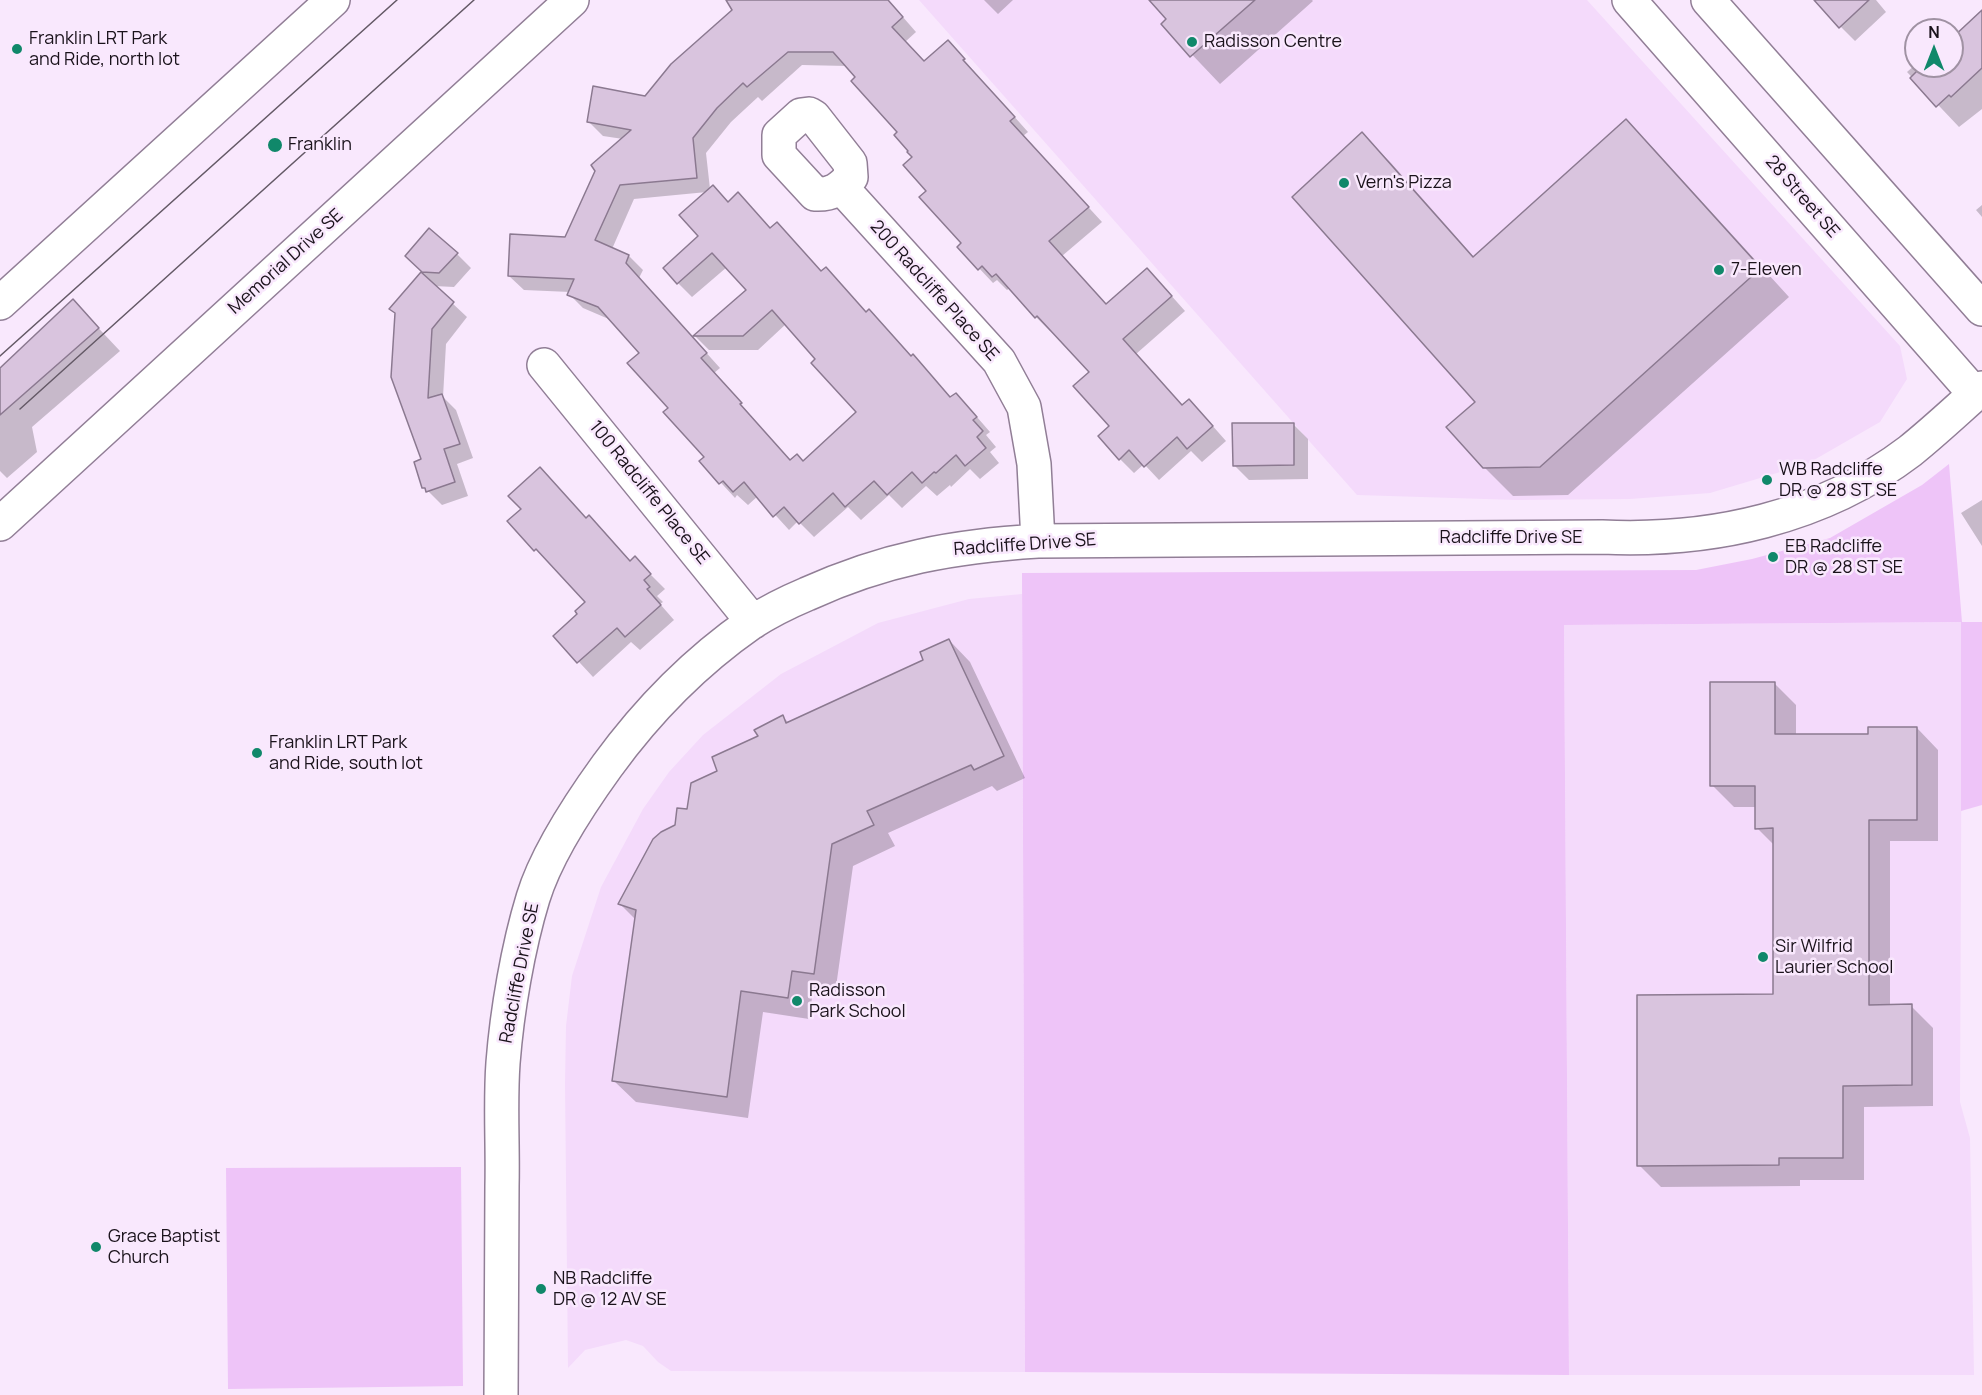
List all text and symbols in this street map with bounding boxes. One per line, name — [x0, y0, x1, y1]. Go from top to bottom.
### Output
north arrow — [1904, 18, 1964, 78]
text: N — [1928, 21, 1940, 43]
place label: Franklin LRT Park and Ride, north lot — [29, 28, 180, 70]
place label: Radisson Centre — [1204, 31, 1342, 53]
marker: Radisson Centre — [1185, 35, 1199, 49]
marker: Franklin LRT Park and Ride, north lot — [10, 42, 24, 56]
place label: Franklin — [288, 134, 352, 156]
marker: Franklin — [266, 136, 284, 154]
street label: 28 Street SE — [1760, 151, 1844, 243]
place label: Vern's Pizza — [1356, 172, 1452, 194]
marker: Vern's Pizza — [1337, 176, 1351, 190]
street label: Memorial Drive SE — [224, 205, 348, 319]
street label: 200 Radcliffe Place SE — [865, 216, 1003, 366]
place label: 7-Eleven — [1731, 259, 1802, 281]
marker: 7-Eleven — [1712, 263, 1726, 277]
street label: 100 Radcliffe Place SE — [584, 417, 714, 569]
place label: WB Radcliffe DR @ 28 ST SE — [1779, 459, 1897, 502]
marker: WB Radcliffe DR @ 28 ST SE — [1760, 473, 1774, 487]
street label: Radcliffe Drive SE — [1440, 527, 1582, 549]
street label: Radcliffe Drive SE — [953, 529, 1097, 561]
place label: EB Radcliffe DR @ 28 ST SE — [1785, 536, 1903, 578]
marker: EB Radcliffe DR @ 28 ST SE — [1766, 550, 1780, 564]
place label: Franklin LRT Park and Ride, south lot — [269, 732, 423, 774]
marker: Franklin LRT Park and Ride, south lot — [250, 746, 264, 760]
street label: Radcliffe Drive SE — [496, 901, 544, 1045]
place label: Sir Wilfrid Laurier School — [1775, 936, 1893, 978]
marker: Sir Wilfrid Laurier School — [1756, 950, 1770, 964]
place label: Radisson Park School — [809, 980, 906, 1022]
marker: Radisson Park School — [790, 994, 804, 1008]
place label: Grace Baptist Church — [108, 1226, 220, 1268]
marker: Grace Baptist Church — [89, 1240, 103, 1254]
place label: NB Radcliffe DR @ 12 AV SE — [553, 1268, 667, 1310]
marker: NB Radcliffe DR @ 12 AV SE — [534, 1282, 548, 1296]

